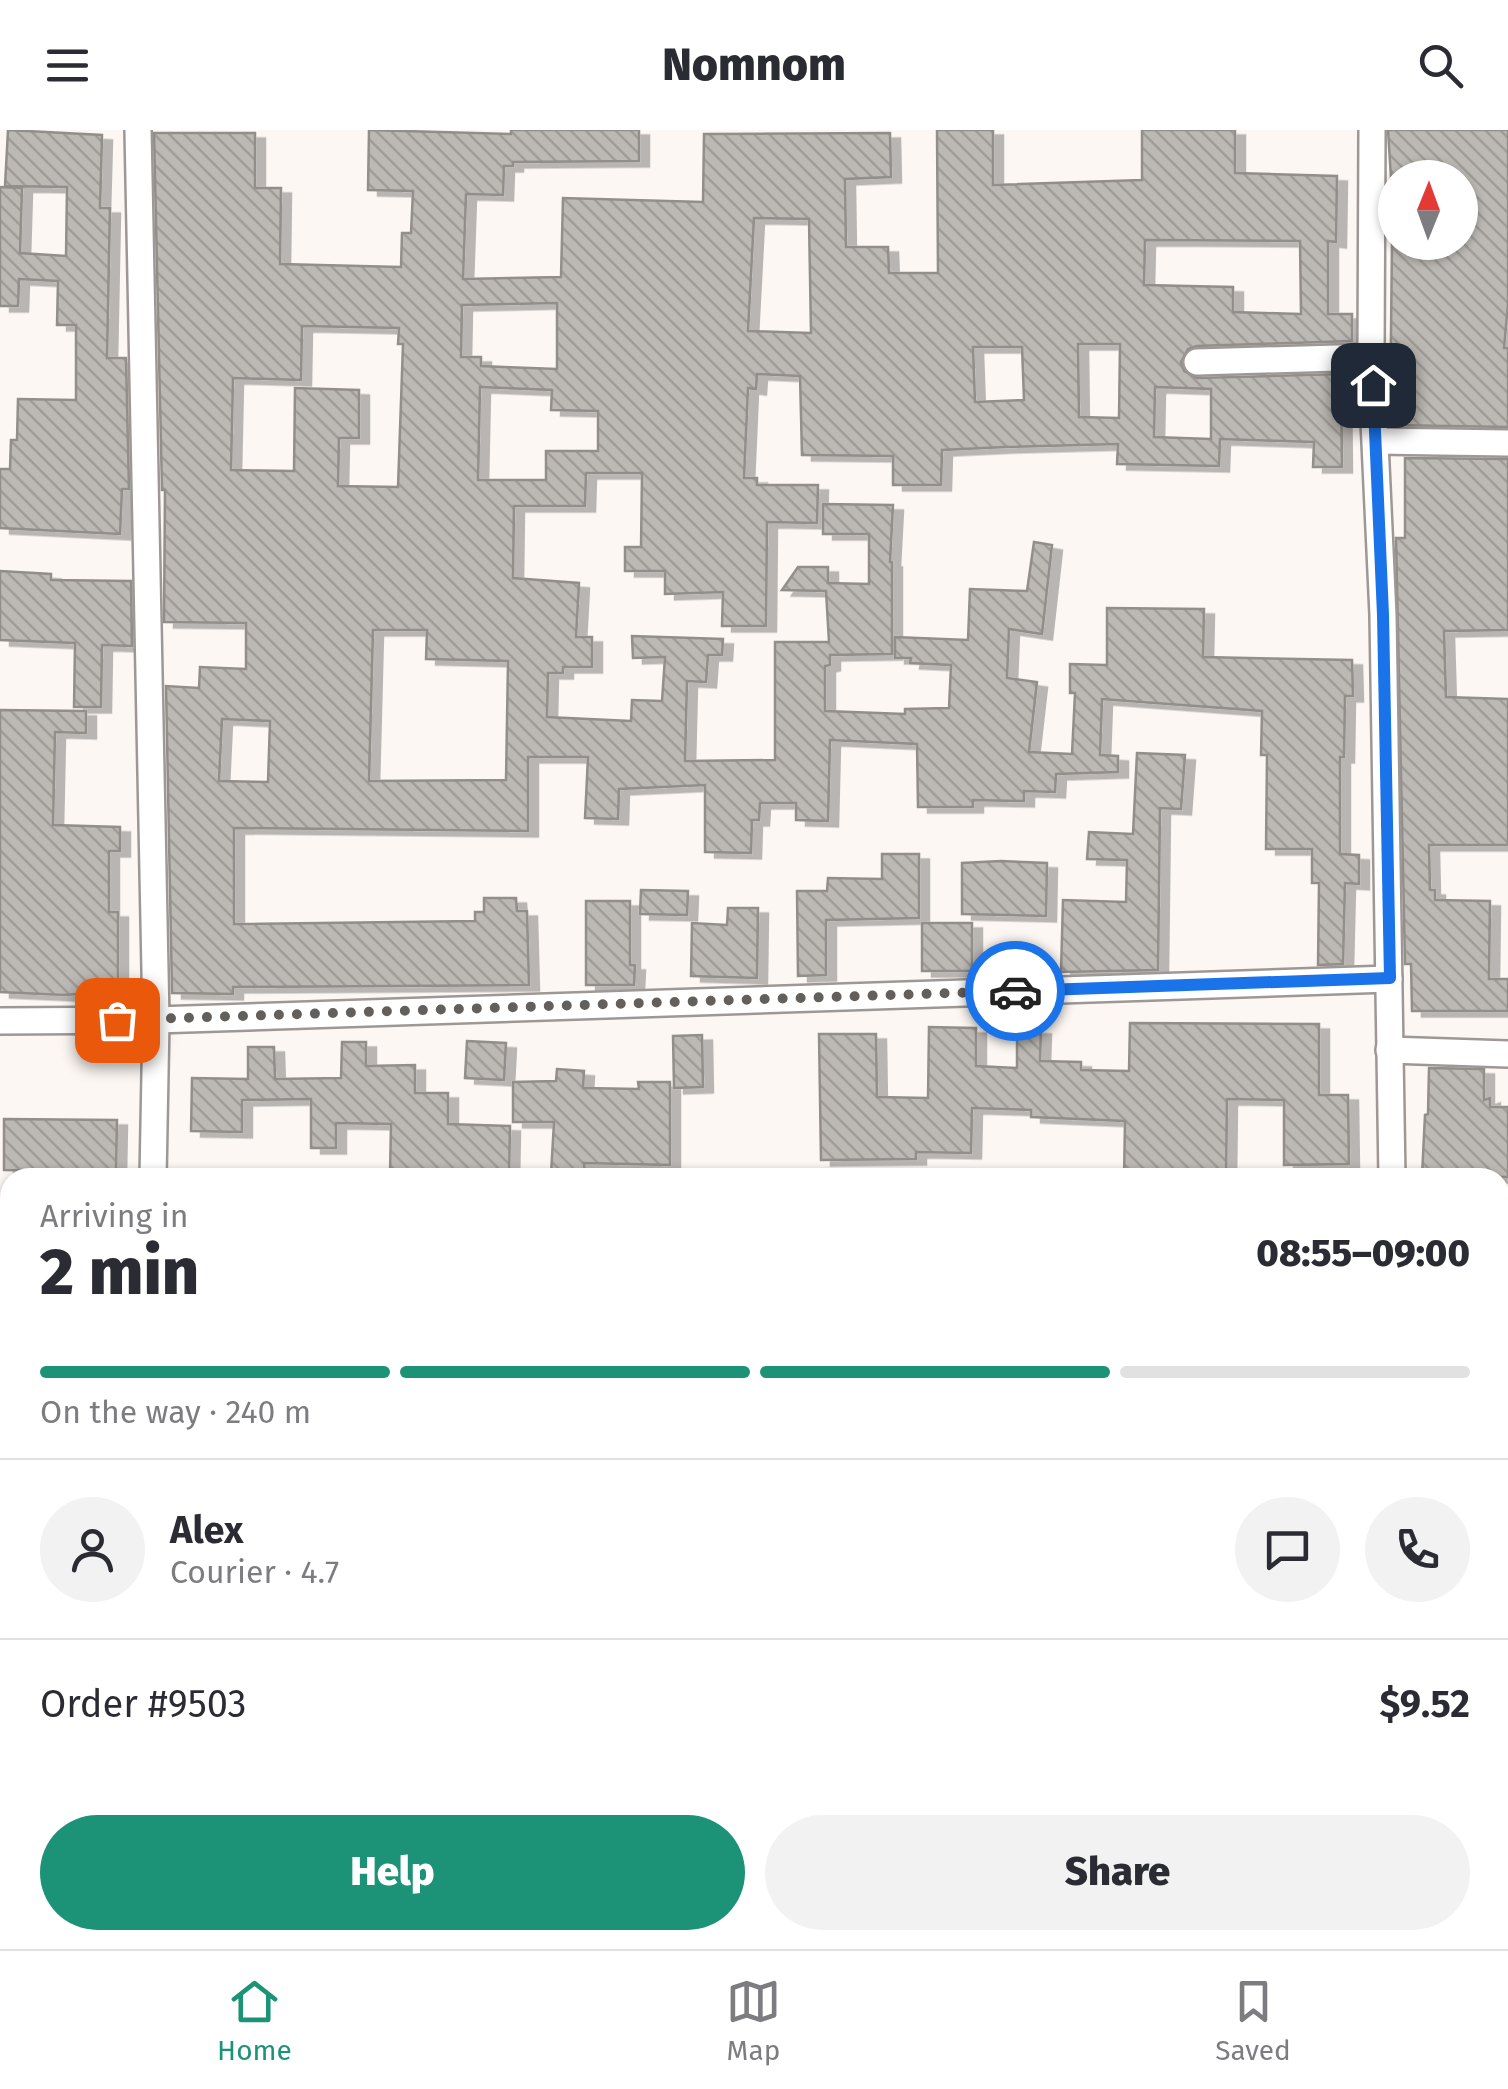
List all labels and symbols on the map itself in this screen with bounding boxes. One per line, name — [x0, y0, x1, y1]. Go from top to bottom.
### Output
north arrow — [1378, 160, 1478, 260]
pin — [1331, 343, 1416, 428]
courier — [965, 941, 1065, 1041]
pin — [75, 978, 160, 1063]

